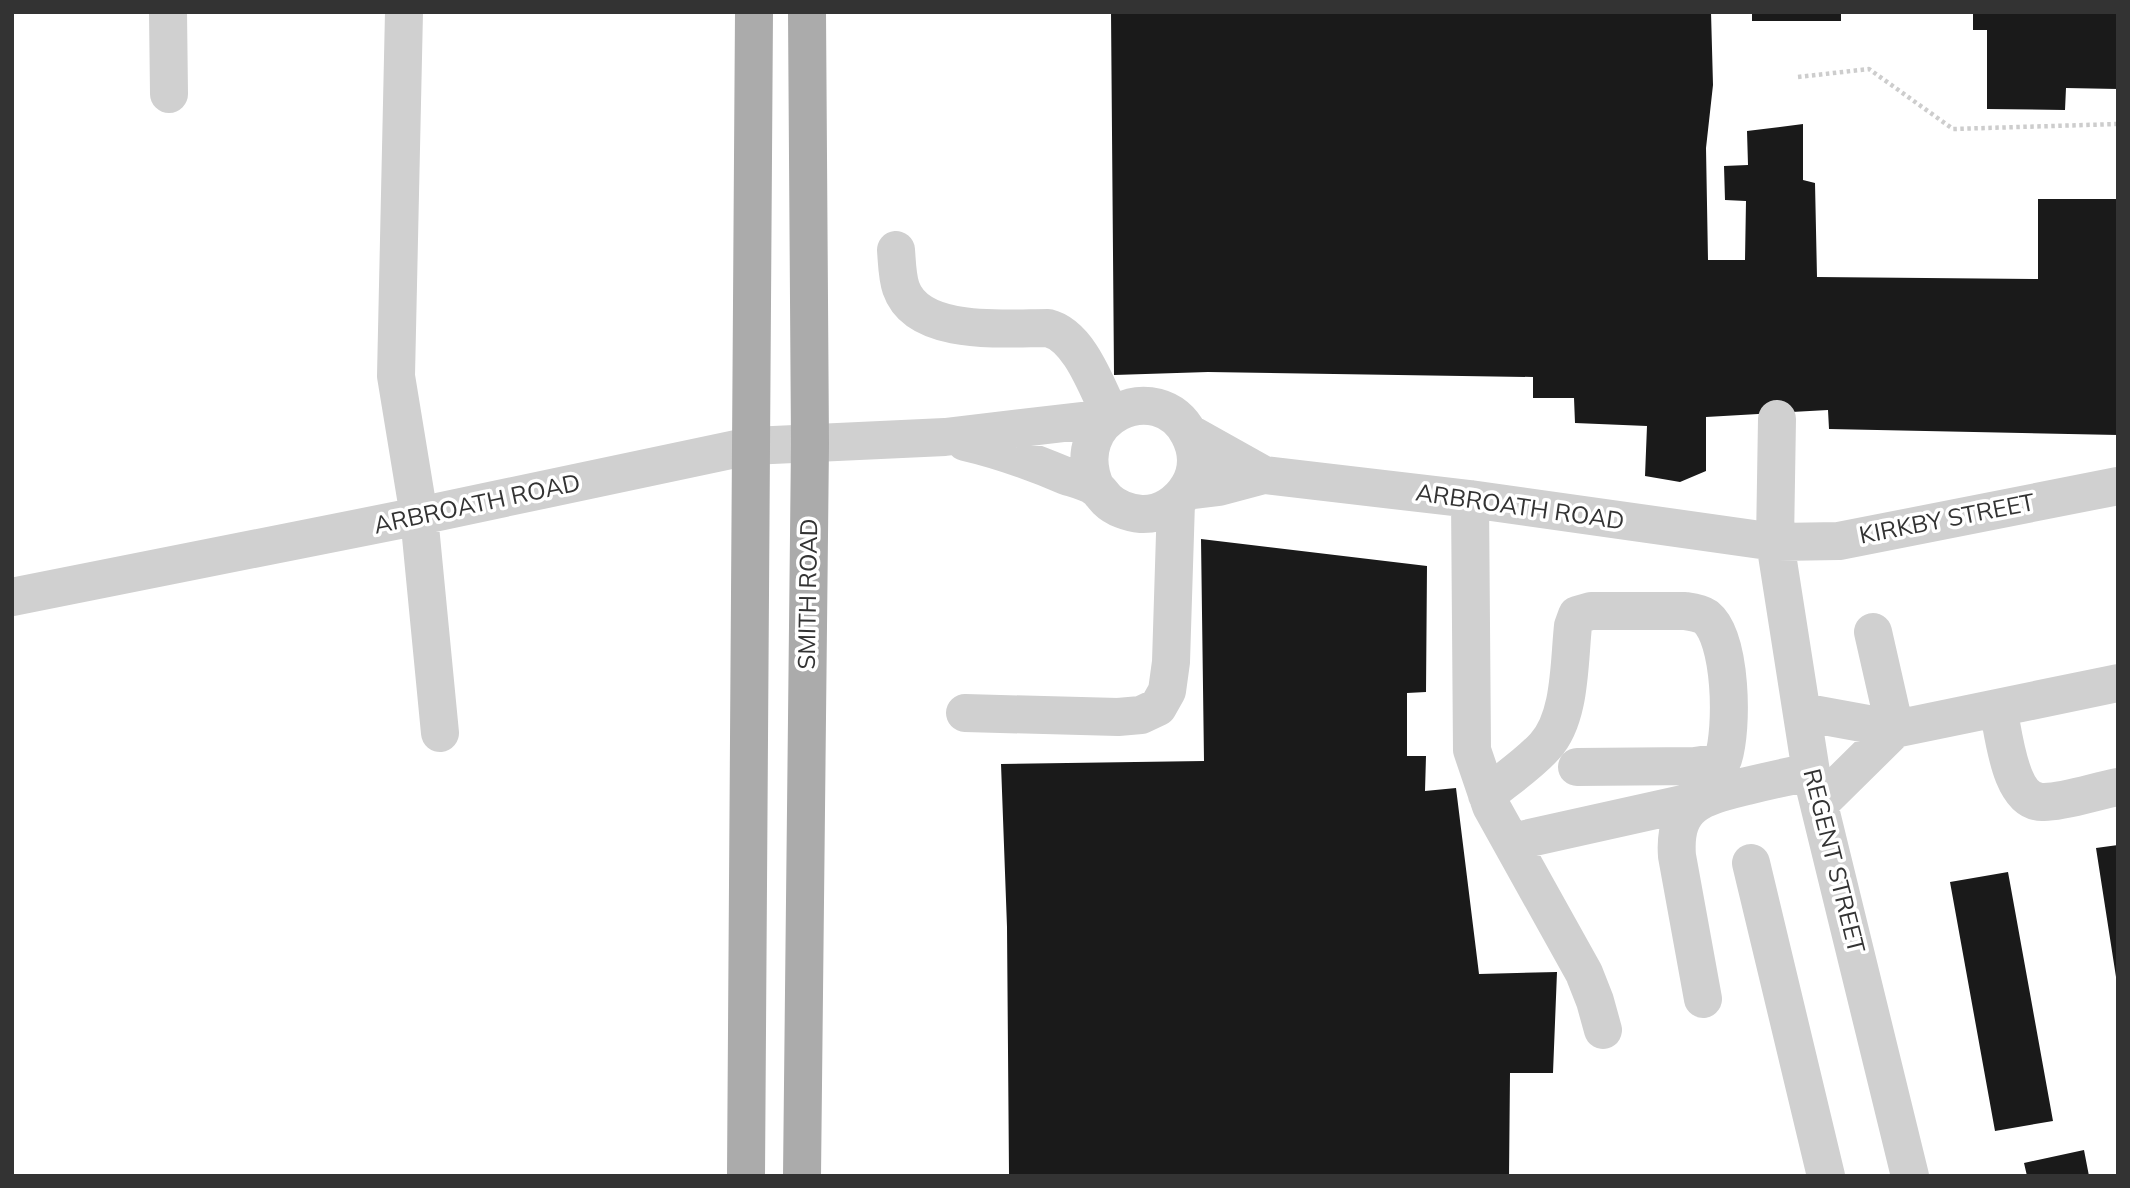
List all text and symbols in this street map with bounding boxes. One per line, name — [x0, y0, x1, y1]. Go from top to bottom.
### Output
street label: ARBROATH ROAD — [371, 466, 583, 540]
street label: ARBROATH ROAD — [1414, 477, 1626, 536]
street label: KIRKBY STREET — [1856, 486, 2038, 550]
street label: SMITH ROAD — [791, 518, 823, 670]
street label: REGENT STREET — [1798, 765, 1873, 957]

